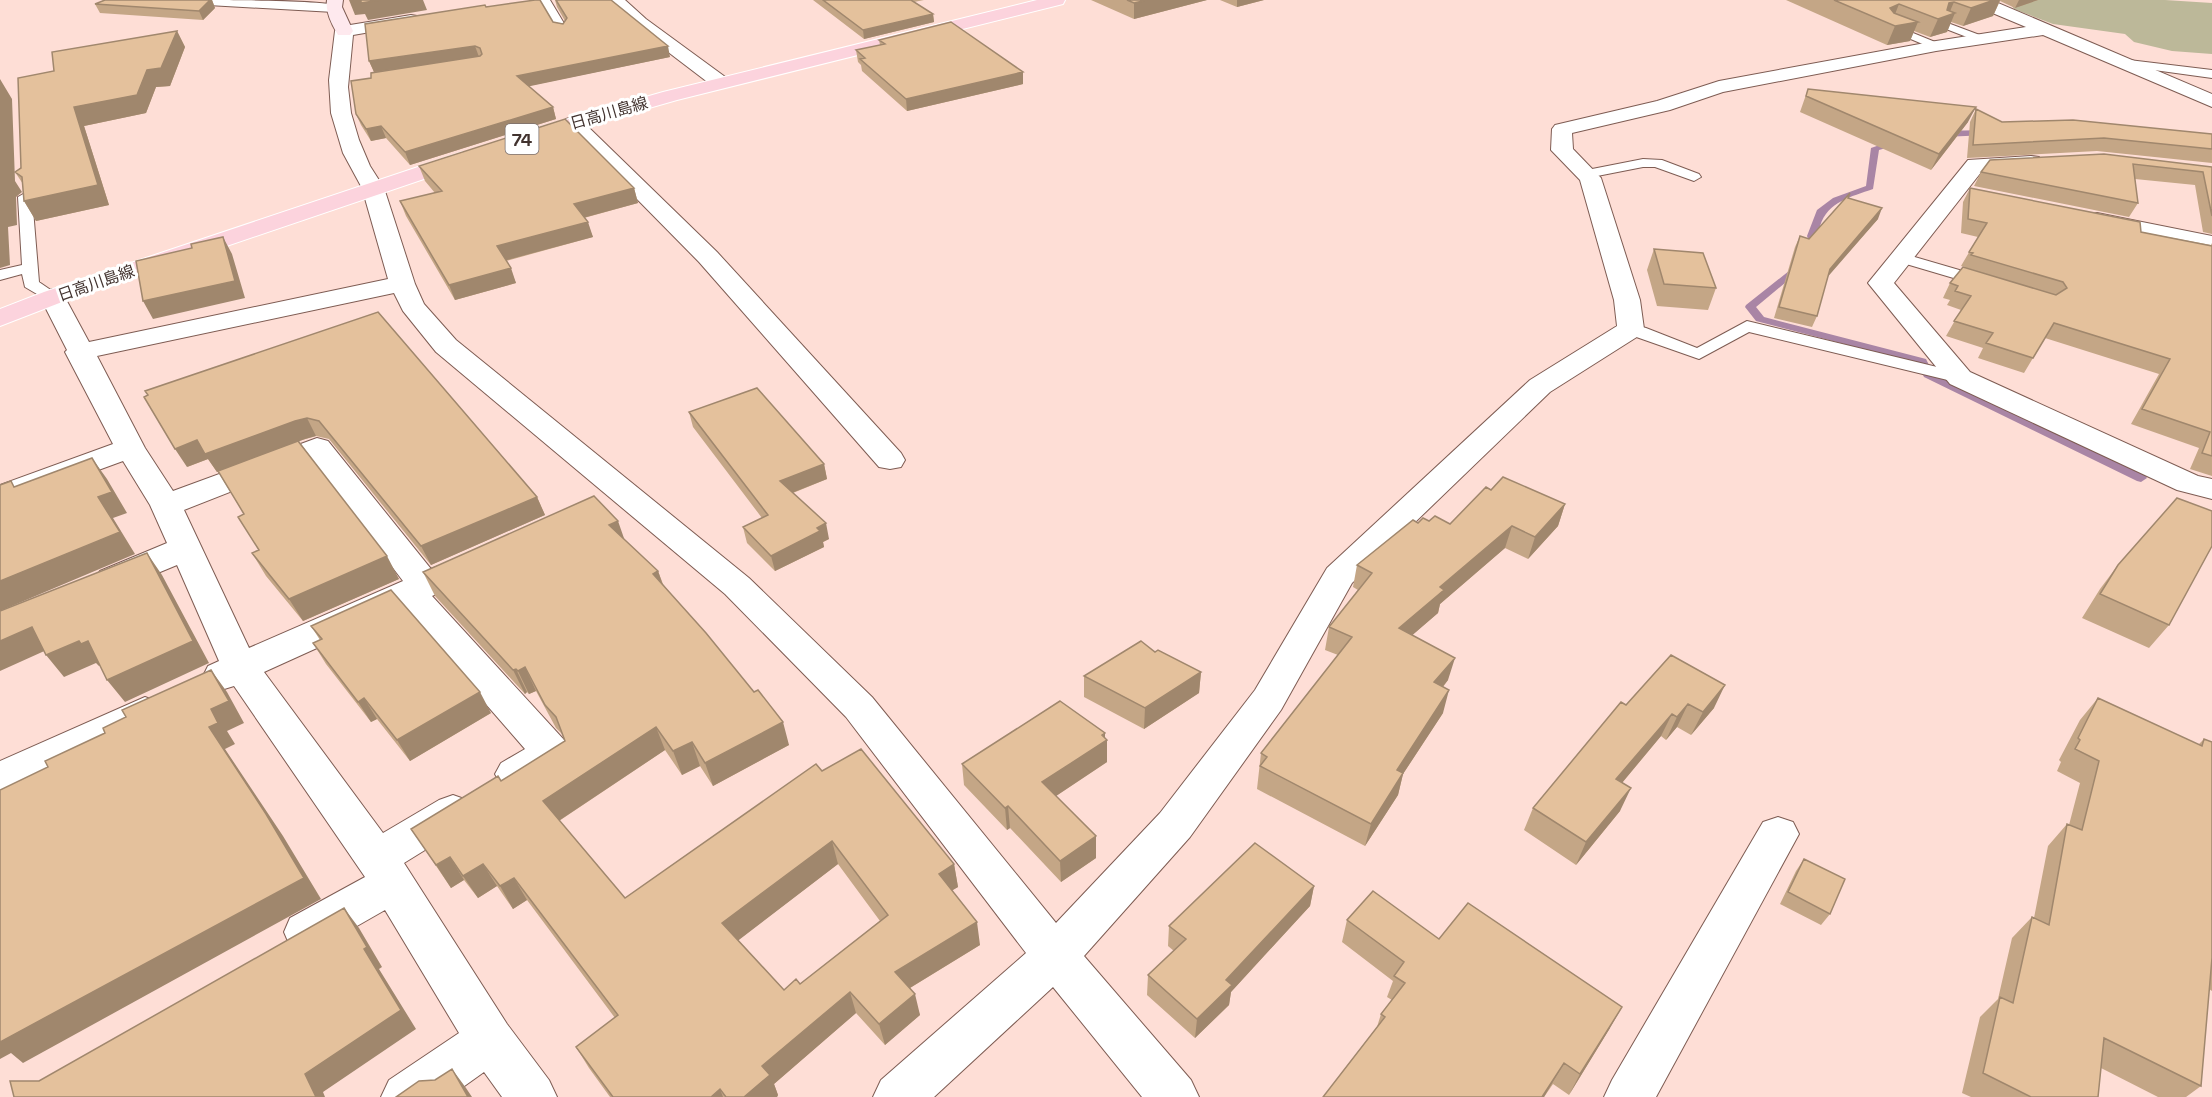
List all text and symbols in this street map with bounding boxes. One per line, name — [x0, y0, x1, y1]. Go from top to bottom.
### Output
street label: 日高川島線 — [568, 92, 650, 134]
road number: 74 — [506, 124, 538, 154]
street label: 日高川島線 — [55, 260, 137, 306]

